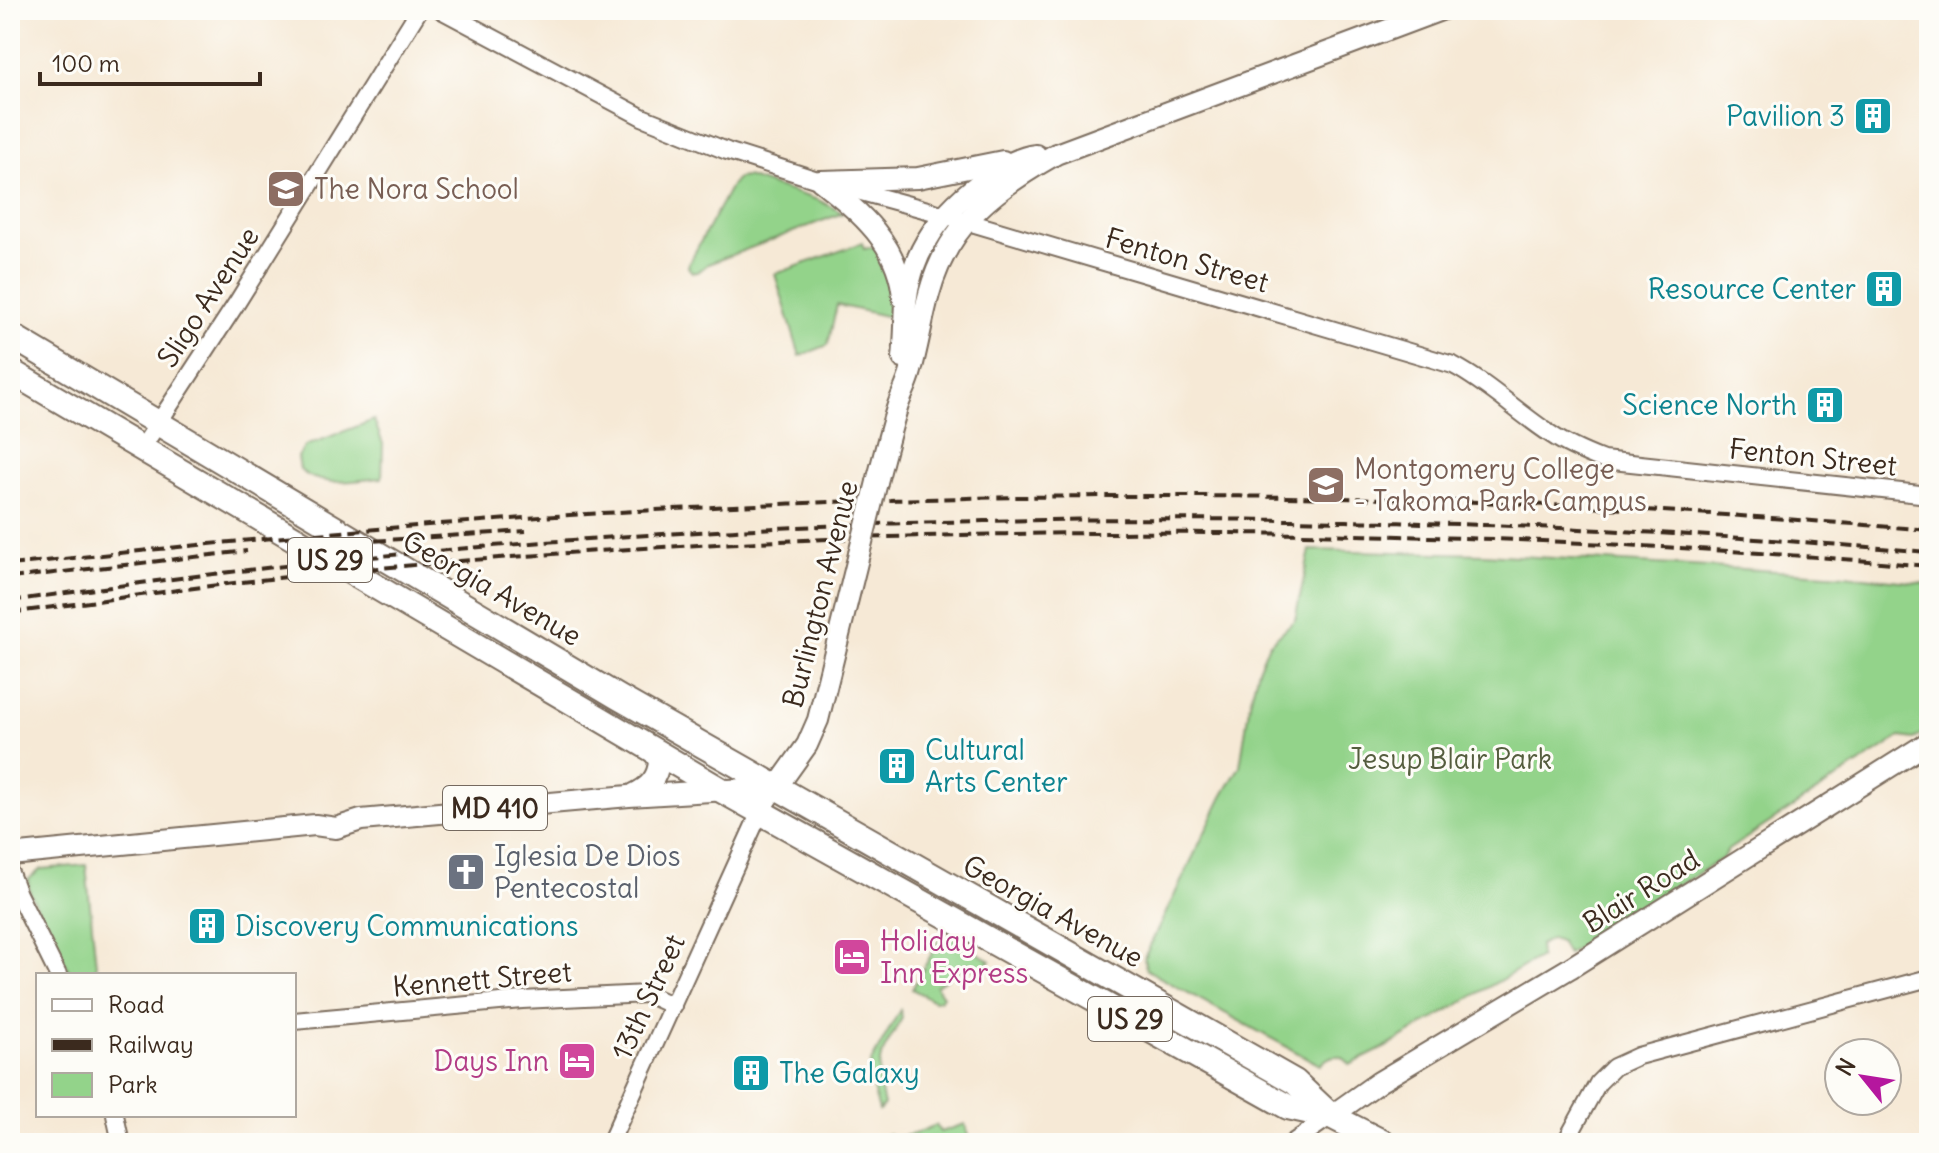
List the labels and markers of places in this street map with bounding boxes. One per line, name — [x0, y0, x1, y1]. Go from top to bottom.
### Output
building icon: Pavilion 3 — [1852, 95, 1894, 137]
place label: Pavilion 3 — [1726, 98, 1845, 134]
school or university icon: The Nora School — [265, 168, 307, 210]
place label: The Nora School — [314, 171, 519, 207]
building icon: Resource Center — [1863, 268, 1905, 310]
place label: Resource Center — [1648, 271, 1856, 307]
building icon: Science North — [1804, 384, 1846, 426]
place label: Science North — [1622, 387, 1797, 423]
place label: Montgomery College - Takoma Park Campus — [1354, 451, 1647, 519]
school or university icon: Montgomery College - Takoma Park Campus — [1305, 464, 1347, 506]
place label: Cultural Arts Center — [925, 732, 1068, 800]
building icon: Cultural Arts Center — [876, 745, 918, 787]
place label: Iglesia De Dios Pentecostal — [494, 838, 681, 906]
church icon: Iglesia De Dios Pentecostal — [445, 851, 487, 893]
building icon: Discovery Communications — [186, 905, 228, 947]
place label: Discovery Communications — [235, 908, 578, 944]
place label: Holiday Inn Express — [880, 923, 1028, 991]
hotel icon: Holiday Inn Express — [831, 936, 873, 978]
hotel icon: Days Inn — [556, 1040, 598, 1082]
place label: Days Inn — [434, 1043, 549, 1079]
building icon: The Galaxy — [730, 1052, 772, 1094]
place label: The Galaxy — [779, 1055, 920, 1091]

